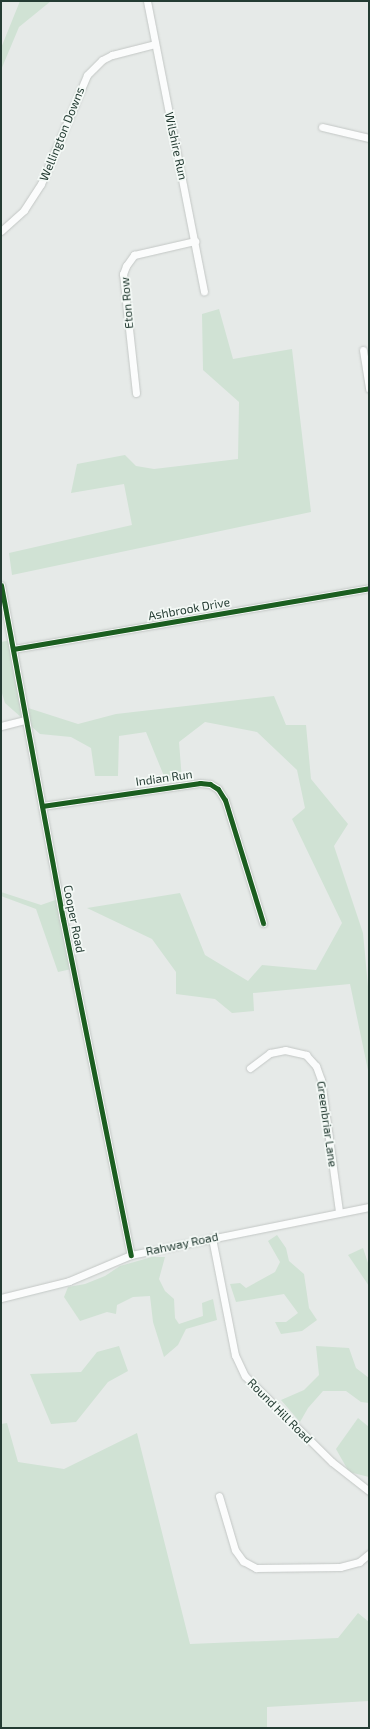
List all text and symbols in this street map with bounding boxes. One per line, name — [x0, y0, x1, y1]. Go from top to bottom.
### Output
street label: Wellington Downs — [37, 85, 87, 183]
street label: Wilshire Run — [162, 111, 190, 181]
street label: Eton Row — [118, 277, 136, 329]
street label: Ashbrook Drive — [147, 595, 231, 623]
street label: Indian Run — [135, 767, 193, 789]
street label: Cooper Road — [60, 884, 88, 954]
street label: Greenbriar Lane — [314, 1080, 340, 1168]
street label: Rahway Road — [144, 1229, 220, 1259]
street label: Round Hill Road — [245, 1376, 315, 1446]

